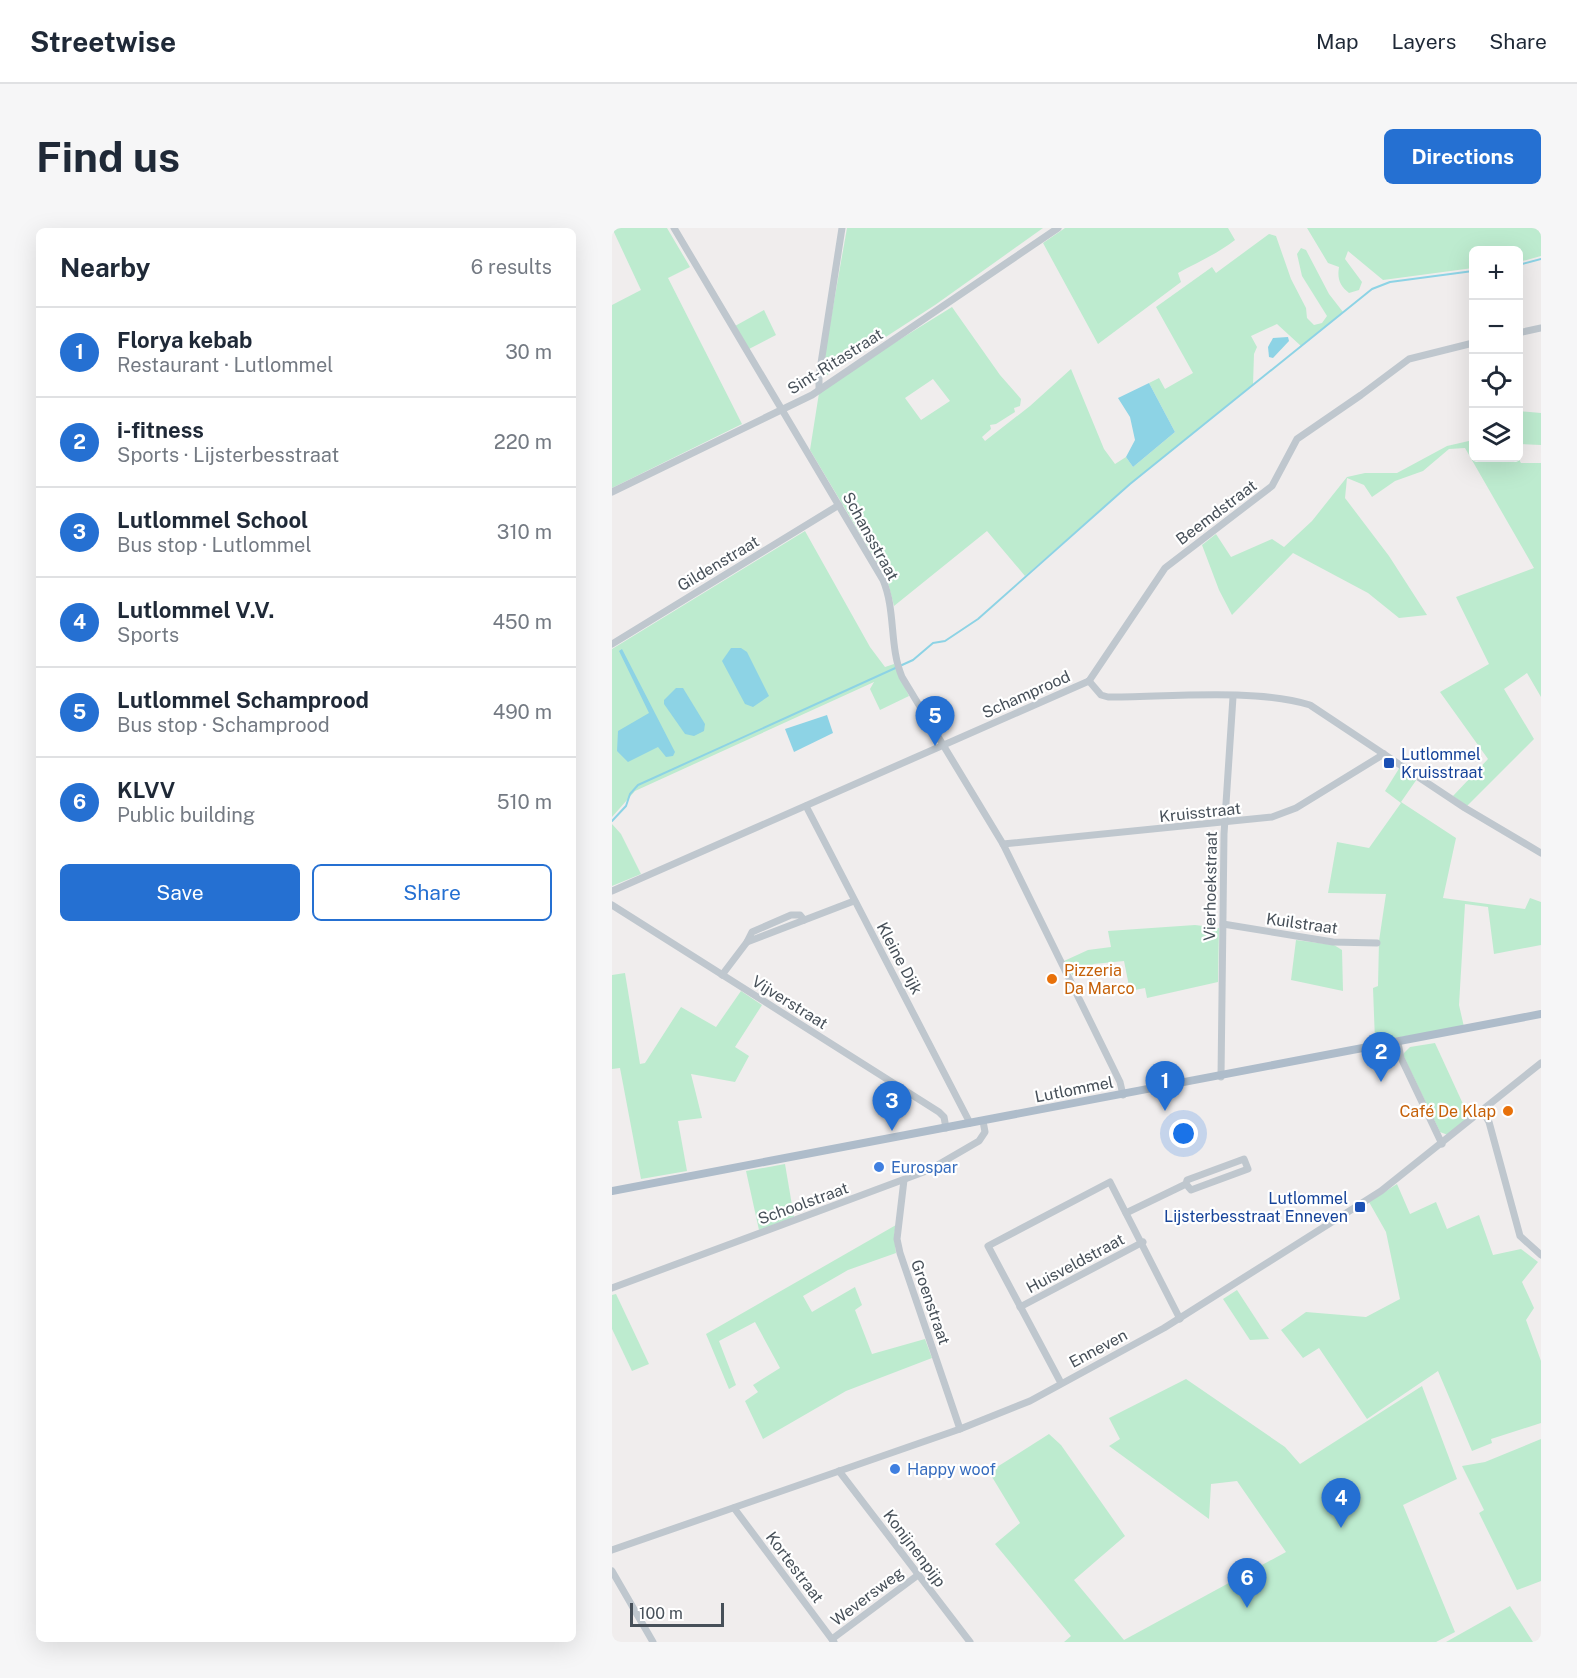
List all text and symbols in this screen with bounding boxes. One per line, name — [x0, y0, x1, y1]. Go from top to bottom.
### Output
text: Streetwise — [30, 25, 176, 58]
text: Map — [1316, 29, 1359, 54]
text: Layers — [1392, 29, 1456, 54]
text: Share — [1489, 29, 1547, 54]
button: Directions — [1384, 129, 1541, 184]
text: Find us — [36, 132, 180, 181]
map controls — [1469, 246, 1523, 462]
button: + — [1469, 246, 1523, 300]
text: Nearby — [60, 252, 150, 283]
text: 6 results — [471, 255, 552, 279]
button: − — [1469, 300, 1523, 354]
street label: Sint-Ritastraat — [784, 325, 886, 398]
text: Florya kebab — [117, 327, 252, 353]
text: 1 — [75, 340, 84, 364]
text: 30 m — [505, 340, 552, 364]
text: Restaurant · Lutlommel — [117, 353, 333, 377]
button: locate — [1469, 354, 1523, 408]
button: layers — [1469, 408, 1523, 462]
text: i-fitness — [117, 417, 204, 443]
text: 2 — [73, 430, 86, 454]
text: 220 m — [494, 430, 552, 454]
text: Sports · Lijsterbesstraat — [117, 443, 339, 467]
street label: Beemdstraat — [1172, 476, 1260, 549]
street label: Schansstraat — [838, 489, 903, 584]
text: Lutlommel School — [117, 507, 308, 533]
text: 3 — [73, 520, 86, 544]
text: 310 m — [497, 520, 552, 544]
street label: Gildenstraat — [674, 532, 762, 595]
text: Bus stop · Lutlommel — [117, 533, 311, 557]
text: Lutlommel V.V. — [117, 597, 274, 623]
text: 4 — [73, 610, 86, 634]
text: 450 m — [492, 610, 552, 634]
text: Sports — [117, 623, 179, 647]
street label: Schamprood — [979, 667, 1073, 722]
text: Lutlommel Schamprood — [117, 687, 369, 713]
pin: 5 — [916, 696, 954, 746]
text: 5 — [73, 700, 86, 724]
text: 490 m — [493, 700, 552, 724]
text: Bus stop · Schamprood — [117, 713, 330, 737]
place label: Lutlommel Kruisstraat — [1401, 745, 1483, 782]
marker: Lutlommel Kruisstraat — [1382, 756, 1396, 770]
text: KLVV — [117, 777, 175, 803]
text: 6 — [73, 790, 86, 814]
text: 510 m — [497, 790, 552, 814]
street label: Kruisstraat — [1158, 799, 1242, 826]
text: Public building — [117, 803, 255, 827]
street label: Vierhoekstraat — [1200, 831, 1221, 941]
button: Save — [60, 864, 300, 921]
button: Share — [312, 864, 552, 921]
street label: Kuilstraat — [1265, 909, 1339, 938]
street label: Kleine Dijk — [873, 919, 926, 998]
place label: Pizzeria Da Marco — [1064, 961, 1135, 998]
street label: Vijverstraat — [748, 972, 831, 1033]
marker: Pizzeria Da Marco — [1045, 972, 1059, 986]
pin: 2 — [1362, 1032, 1400, 1082]
pin: 1 — [1146, 1062, 1184, 1111]
street label: Lutlommel — [1033, 1073, 1115, 1106]
pin: 3 — [872, 1082, 912, 1131]
place label: Café De Klap — [1399, 1102, 1496, 1121]
marker: Café De Klap — [1501, 1104, 1515, 1118]
your location — [1169, 1119, 1198, 1148]
place label: Eurospar — [891, 1158, 958, 1177]
marker: Eurospar — [872, 1160, 886, 1174]
street label: Schoolstraat — [755, 1178, 851, 1229]
place label: Lutlommel Lijsterbesstraat Enneven — [1164, 1189, 1348, 1226]
marker: Lutlommel Lijsterbesstraat Enneven — [1353, 1200, 1367, 1214]
street label: Huisveldstraat — [1023, 1230, 1128, 1297]
street label: Groenstraat — [907, 1257, 954, 1347]
street label: Enneven — [1066, 1325, 1131, 1372]
place label: Happy woof — [907, 1460, 996, 1479]
marker: Happy woof — [888, 1462, 902, 1476]
pin: 4 — [1322, 1478, 1360, 1528]
street label: Konijnenpijp — [879, 1506, 950, 1591]
street label: Kortestraat — [762, 1528, 828, 1607]
pin: 6 — [1228, 1558, 1266, 1608]
street label: Weversweg — [827, 1563, 907, 1630]
scale bar — [630, 1600, 724, 1628]
text: 100 m — [639, 1604, 683, 1623]

